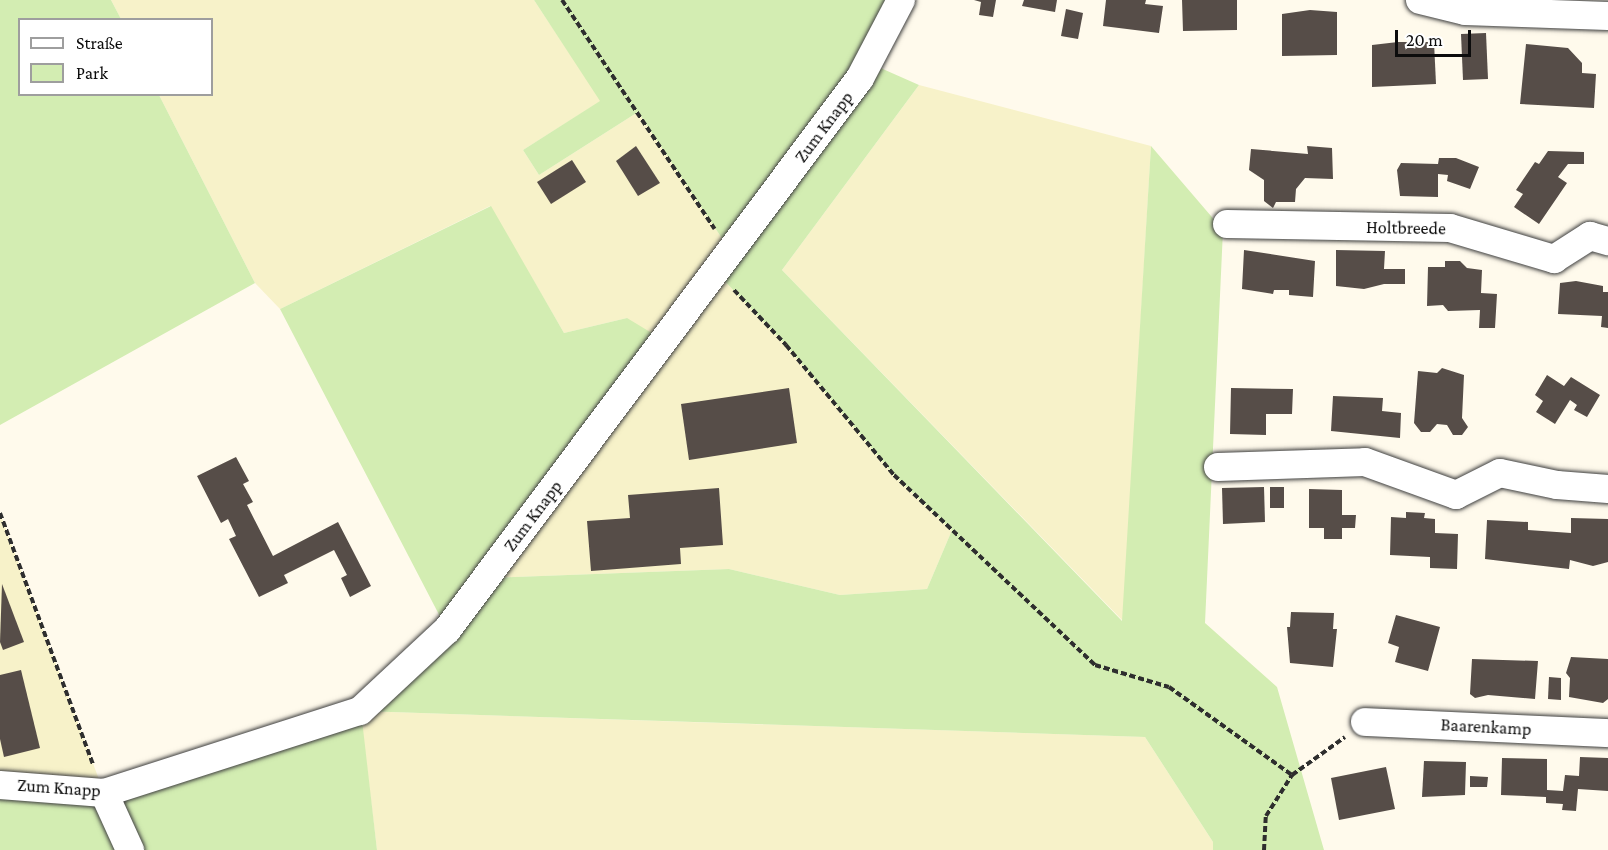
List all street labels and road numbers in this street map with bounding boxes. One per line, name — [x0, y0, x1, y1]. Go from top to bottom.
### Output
street label: Zum Knapp — [790, 87, 858, 167]
street label: Holtbreede — [1366, 217, 1446, 239]
street label: Zum Knapp — [499, 476, 567, 556]
street label: Baarenkamp — [1440, 714, 1532, 740]
street label: Zum Knapp — [16, 774, 102, 802]

